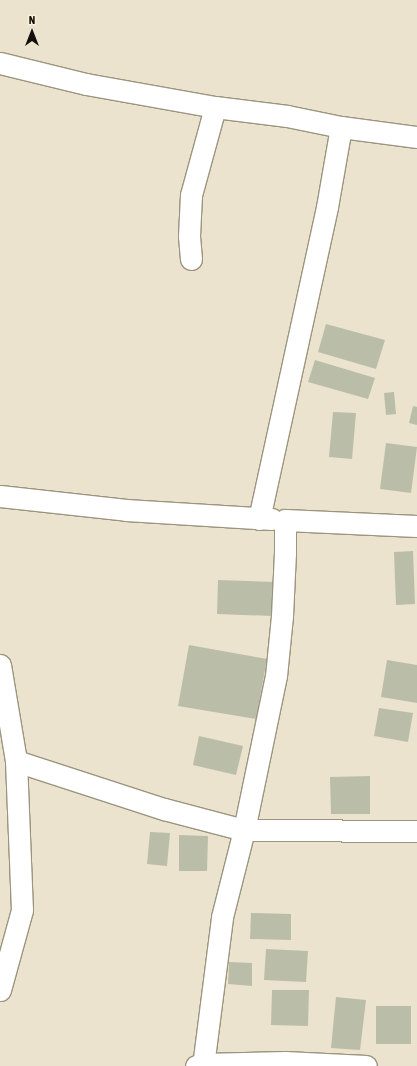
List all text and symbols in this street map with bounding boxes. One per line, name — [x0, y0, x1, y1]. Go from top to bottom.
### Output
north arrow — [12, 12, 52, 52]
text: N — [29, 14, 35, 26]

